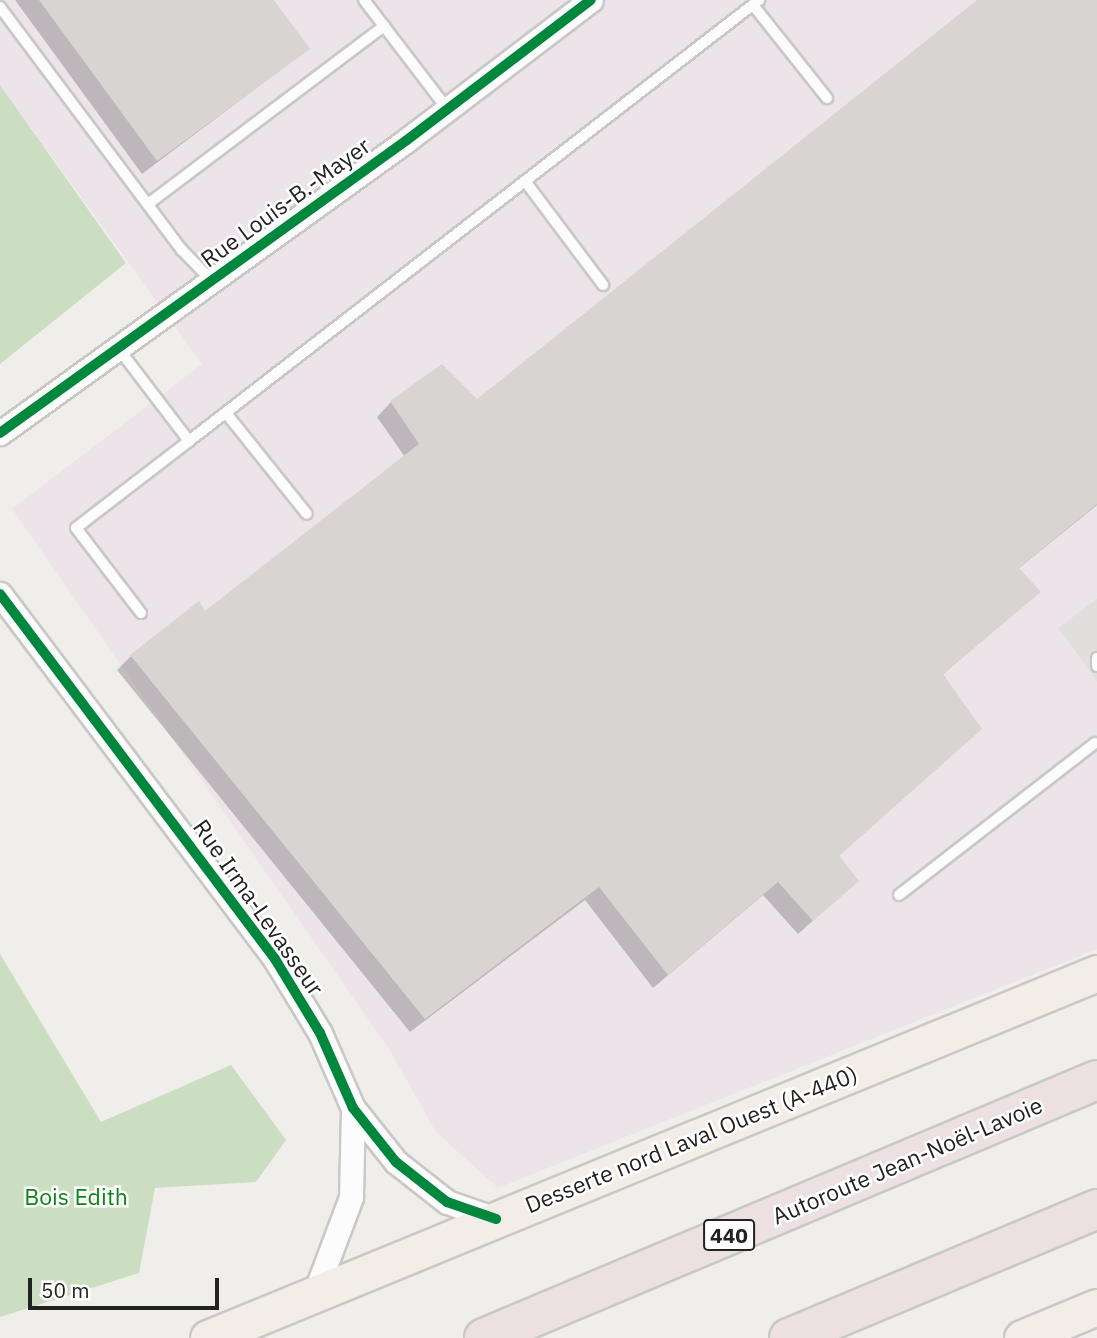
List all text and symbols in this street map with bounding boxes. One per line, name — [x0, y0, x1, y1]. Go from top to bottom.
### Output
street label: Rue Louis-B.-Mayer — [195, 131, 375, 273]
street label: Rue Irma-Levasseur — [188, 814, 330, 1000]
street label: Desserte nord Laval Ouest (A-440) — [521, 1060, 861, 1218]
street label: Autoroute Jean-Noël-Lavoie — [768, 1090, 1046, 1230]
park label: Bois Edith — [24, 1182, 128, 1210]
road number: 440 — [703, 1218, 755, 1252]
scale bar — [32, 1264, 222, 1308]
text: 50 m — [41, 1276, 90, 1304]

